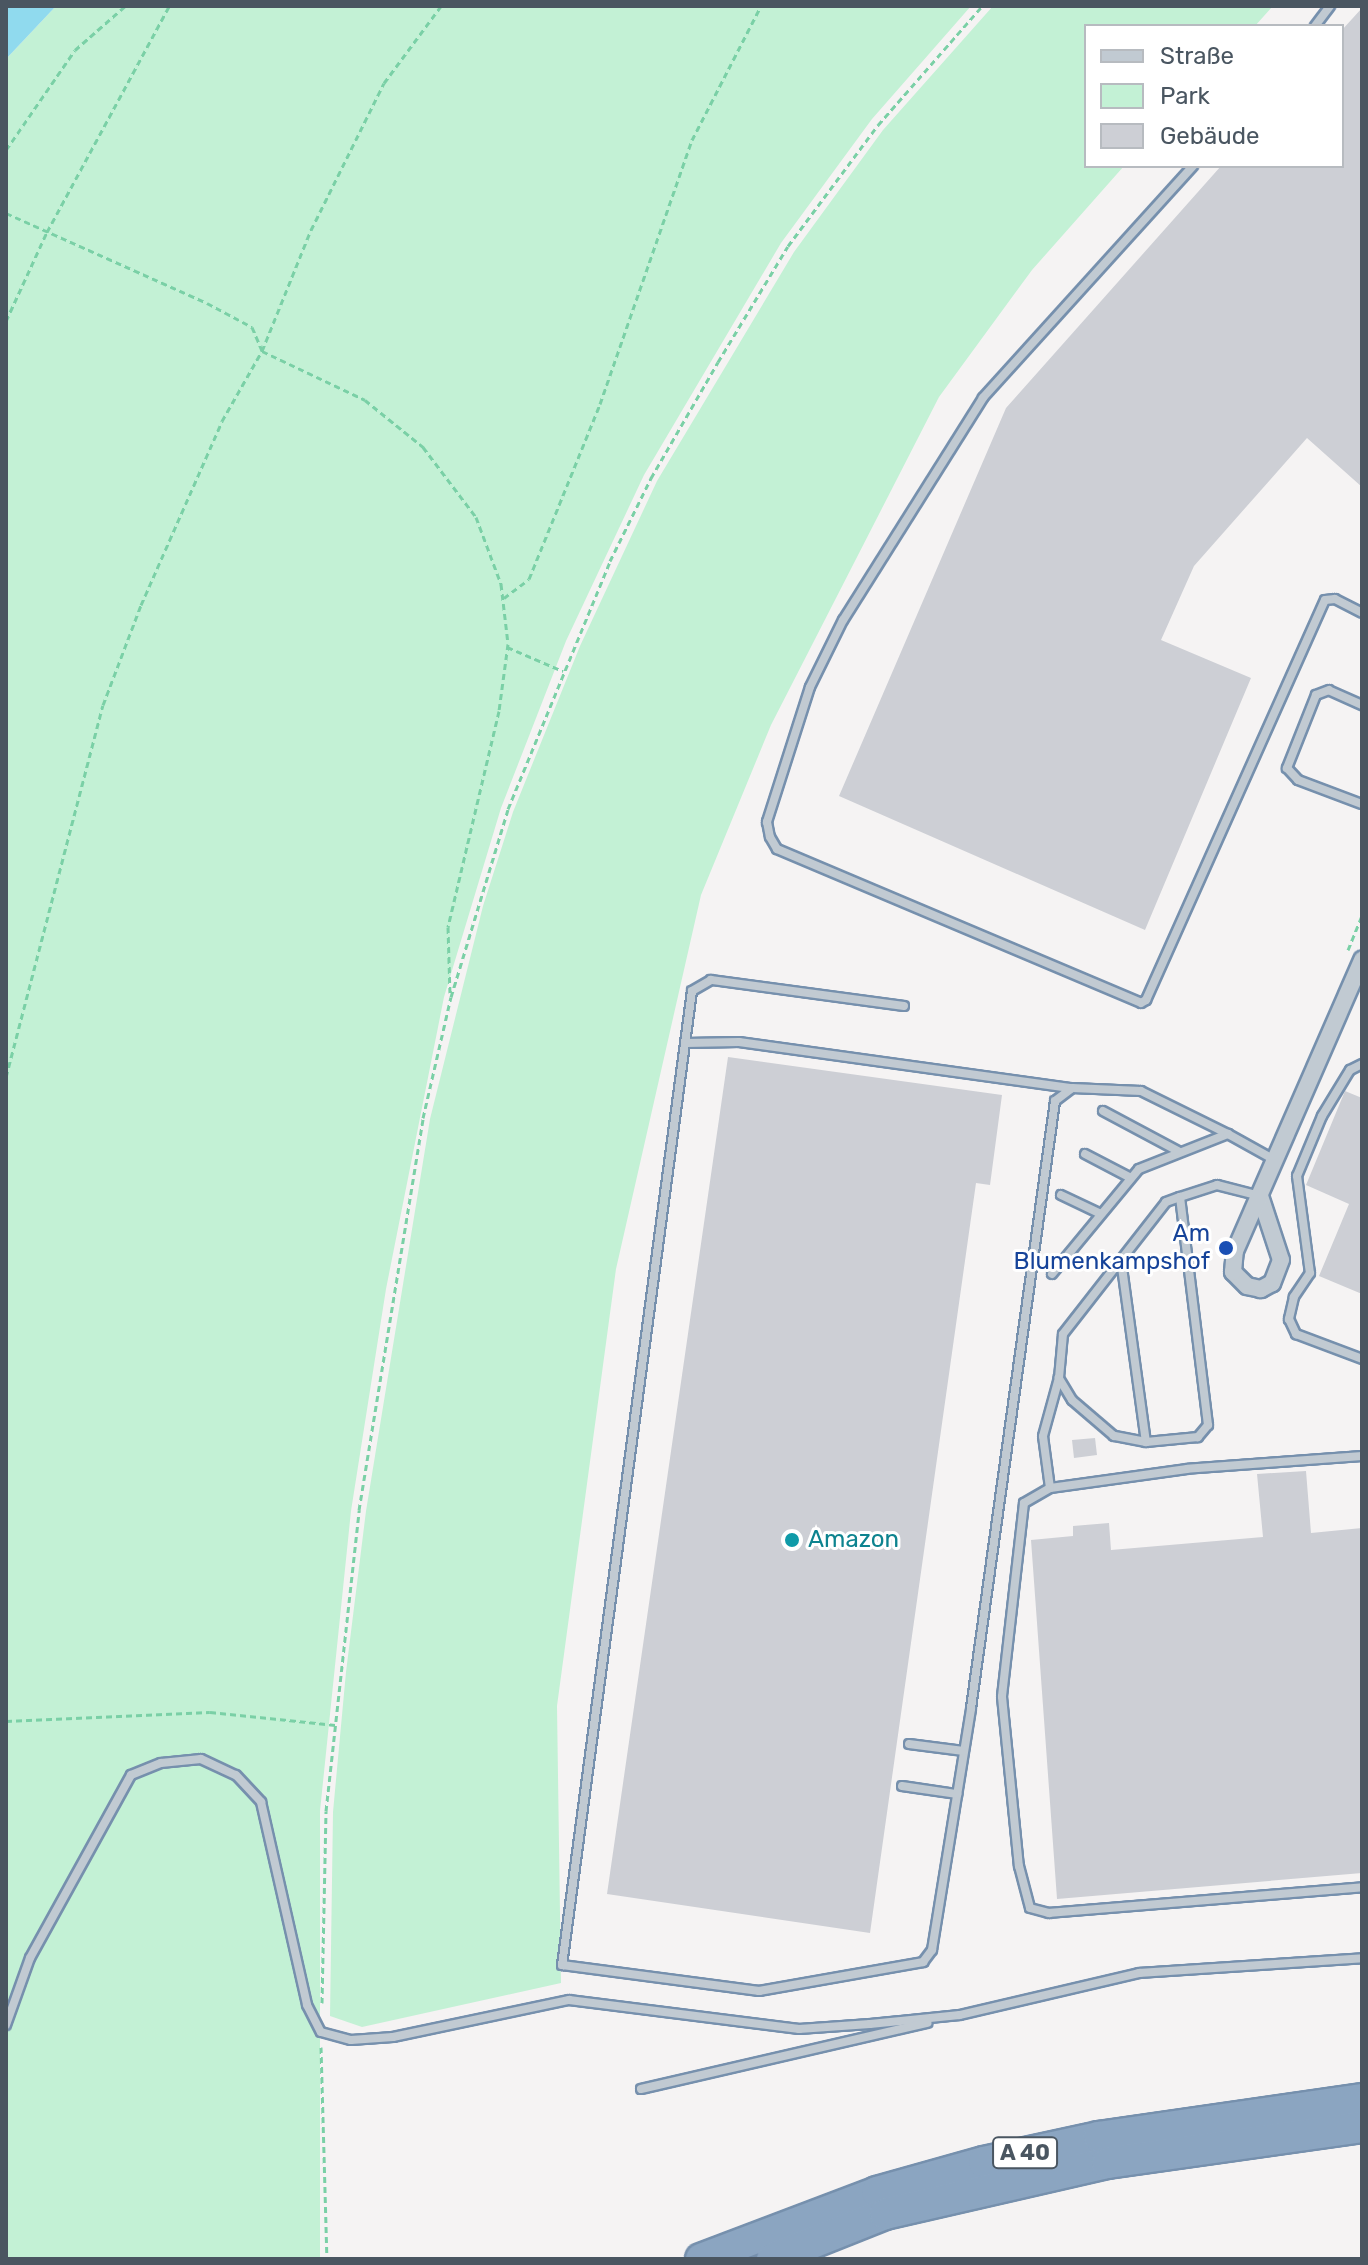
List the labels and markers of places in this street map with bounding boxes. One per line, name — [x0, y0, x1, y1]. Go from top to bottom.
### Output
place label: Am Blumenkampshof — [1014, 1220, 1210, 1276]
marker: Am Blumenkampshof — [1217, 1239, 1235, 1257]
place label: Amazon — [808, 1526, 899, 1554]
marker: Amazon — [783, 1531, 801, 1549]

